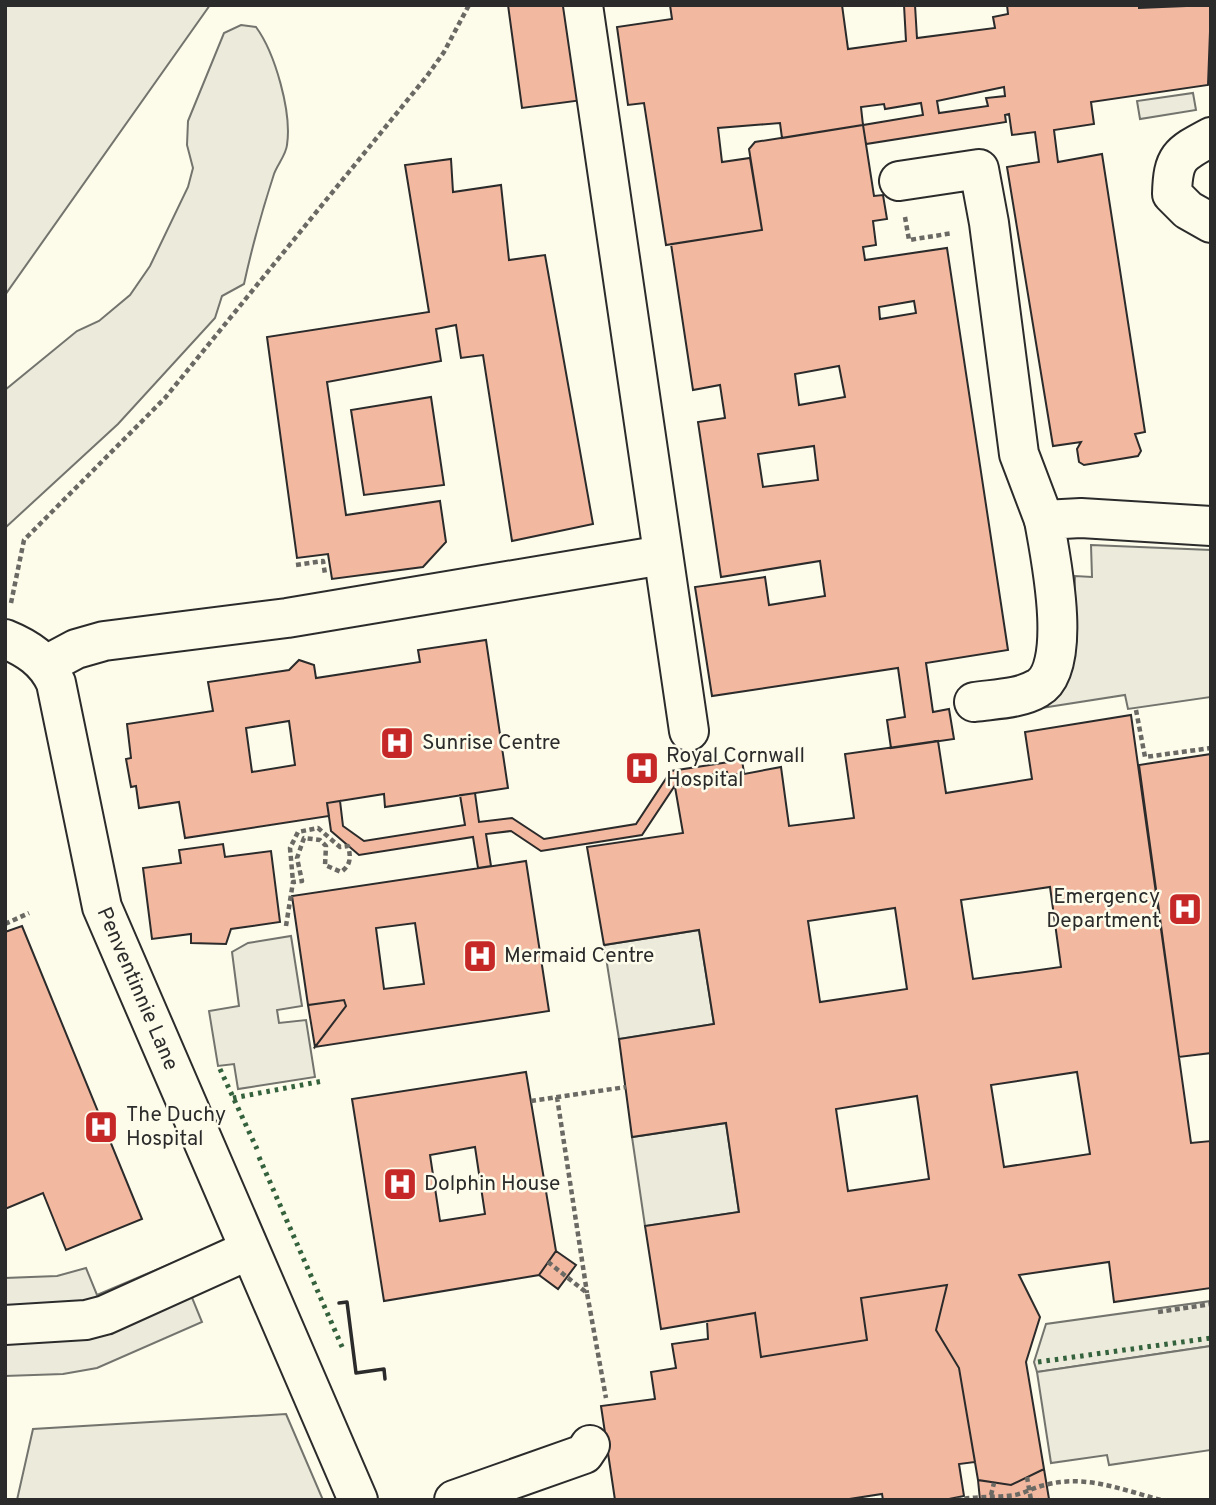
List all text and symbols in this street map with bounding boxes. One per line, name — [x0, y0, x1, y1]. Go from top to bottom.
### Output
hospital icon: Sunrise Centre — [378, 724, 416, 762]
place label: Sunrise Centre — [422, 730, 561, 757]
place label: Royal Cornwall Hospital — [666, 743, 805, 794]
hospital icon: Royal Cornwall Hospital — [623, 749, 661, 787]
place label: Emergency Department — [1046, 884, 1160, 935]
hospital icon: Emergency Department — [1166, 890, 1204, 928]
street label: Penventinnie Lane — [90, 903, 184, 1075]
hospital icon: Mermaid Centre — [461, 937, 499, 975]
place label: Mermaid Centre — [504, 943, 654, 970]
place label: The Duchy Hospital — [126, 1102, 226, 1153]
hospital icon: The Duchy Hospital — [82, 1108, 120, 1146]
hospital icon: Dolphin House — [381, 1165, 419, 1203]
place label: Dolphin House — [424, 1171, 560, 1198]

